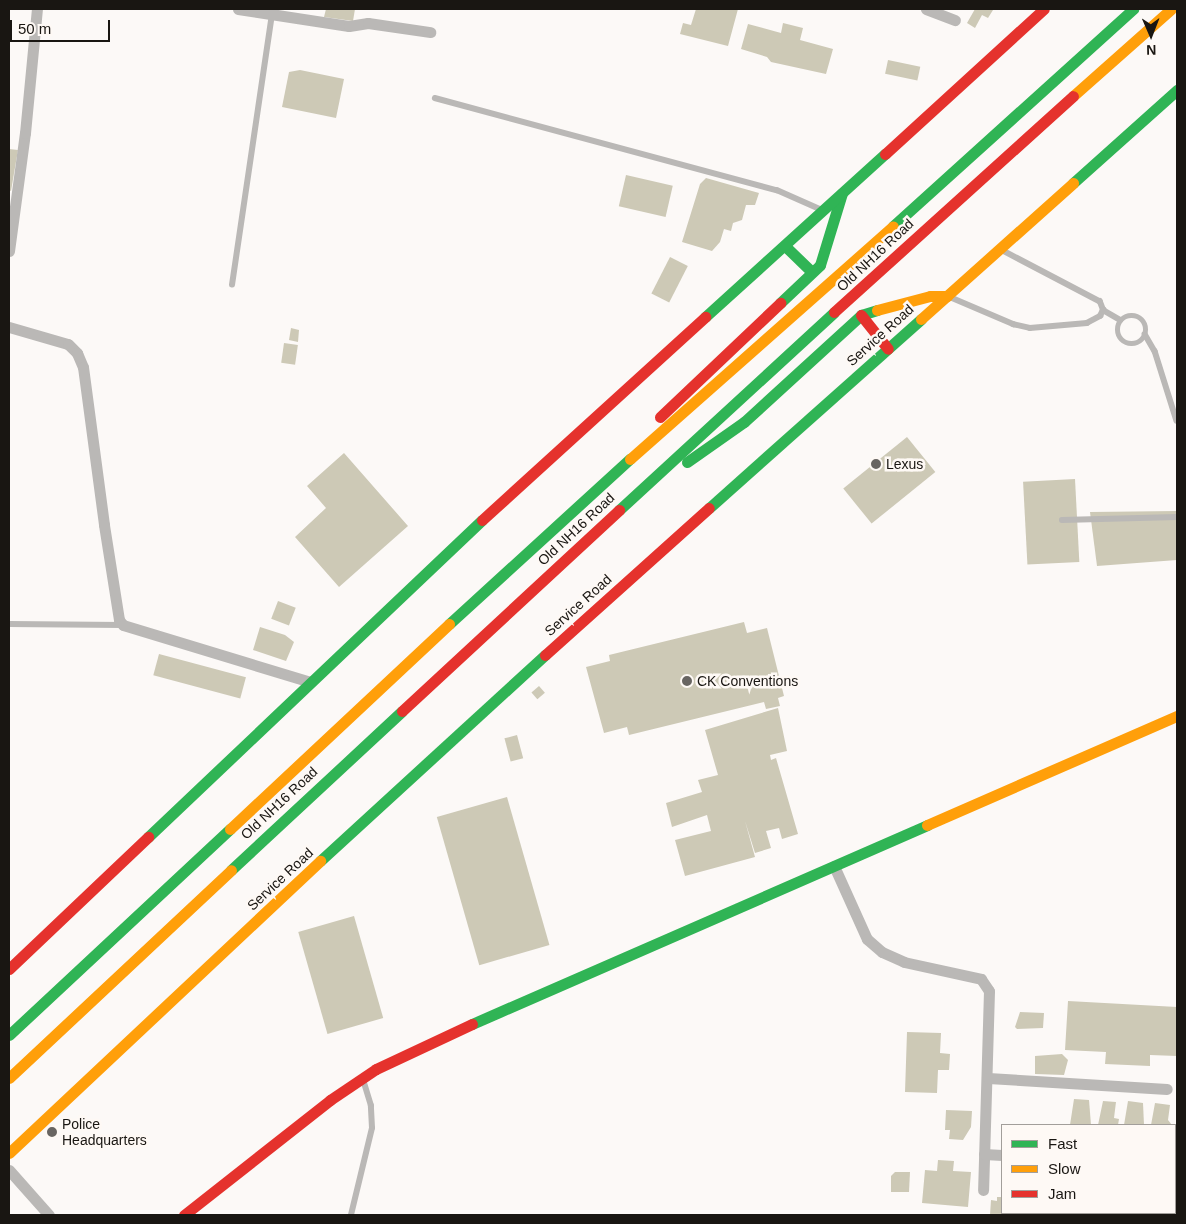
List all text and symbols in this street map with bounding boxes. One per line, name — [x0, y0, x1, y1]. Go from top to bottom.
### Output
scale bar — [12, 10, 112, 42]
north arrow — [1126, 10, 1176, 60]
text: 50 m — [18, 20, 51, 37]
text: N — [1146, 42, 1156, 58]
street label: Old NH16 Road — [833, 215, 917, 295]
street label: Service Road — [843, 301, 917, 369]
place label: Lexus — [886, 456, 923, 472]
marker: Lexus — [870, 458, 882, 470]
street label: Old NH16 Road — [534, 489, 618, 569]
street label: Service Road — [541, 571, 615, 639]
place label: CK Conventions — [697, 673, 798, 689]
marker: CK Conventions — [681, 675, 693, 687]
street label: Old NH16 Road — [237, 763, 321, 843]
street label: Service Road — [244, 844, 316, 914]
place label: Police Headquarters — [62, 1116, 147, 1148]
legend — [1001, 1124, 1176, 1214]
marker: Police Headquarters — [46, 1126, 58, 1138]
text: Fast — [1048, 1135, 1077, 1152]
text: Slow — [1048, 1160, 1081, 1177]
text: Jam — [1048, 1185, 1076, 1202]

